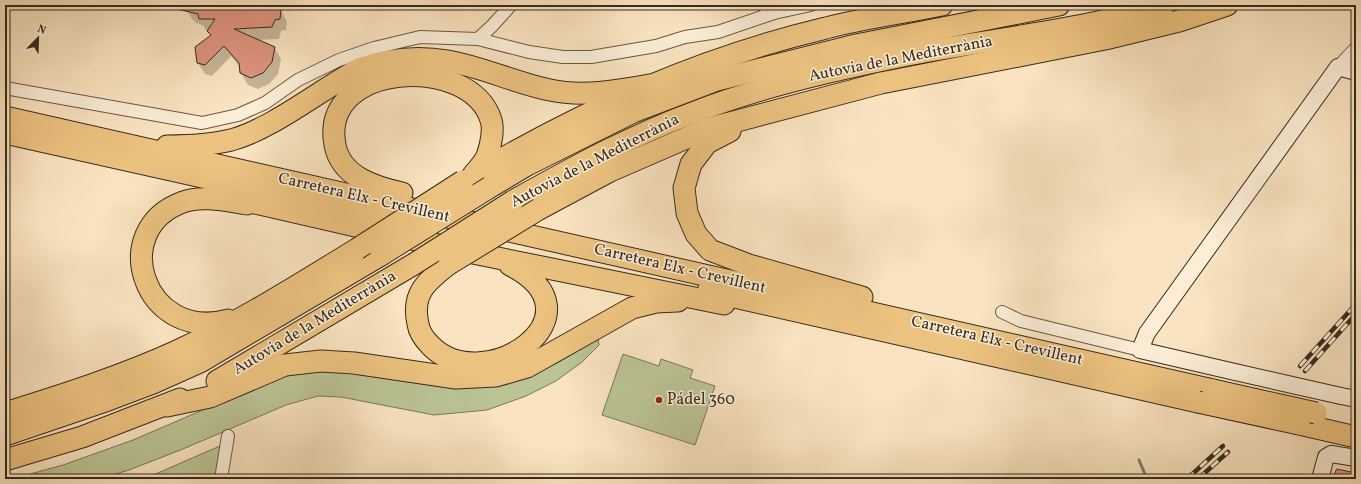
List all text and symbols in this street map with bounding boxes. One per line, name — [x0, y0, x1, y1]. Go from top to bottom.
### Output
north arrow — [18, 18, 58, 58]
text: N — [35, 22, 48, 39]
street label: Autovia de la Mediterrània — [807, 30, 995, 88]
street label: Autovia de la Mediterrània — [507, 109, 683, 213]
street label: Carretera Elx - Crevillent — [276, 168, 452, 229]
street label: Carretera Elx - Crevillent — [592, 239, 768, 300]
street label: Autovia de la Mediterrània — [229, 265, 401, 381]
street label: Carretera Elx - Crevillent — [909, 311, 1085, 372]
place label: Pádel 360 — [667, 389, 735, 411]
marker: Pádel 360 — [654, 395, 664, 405]

